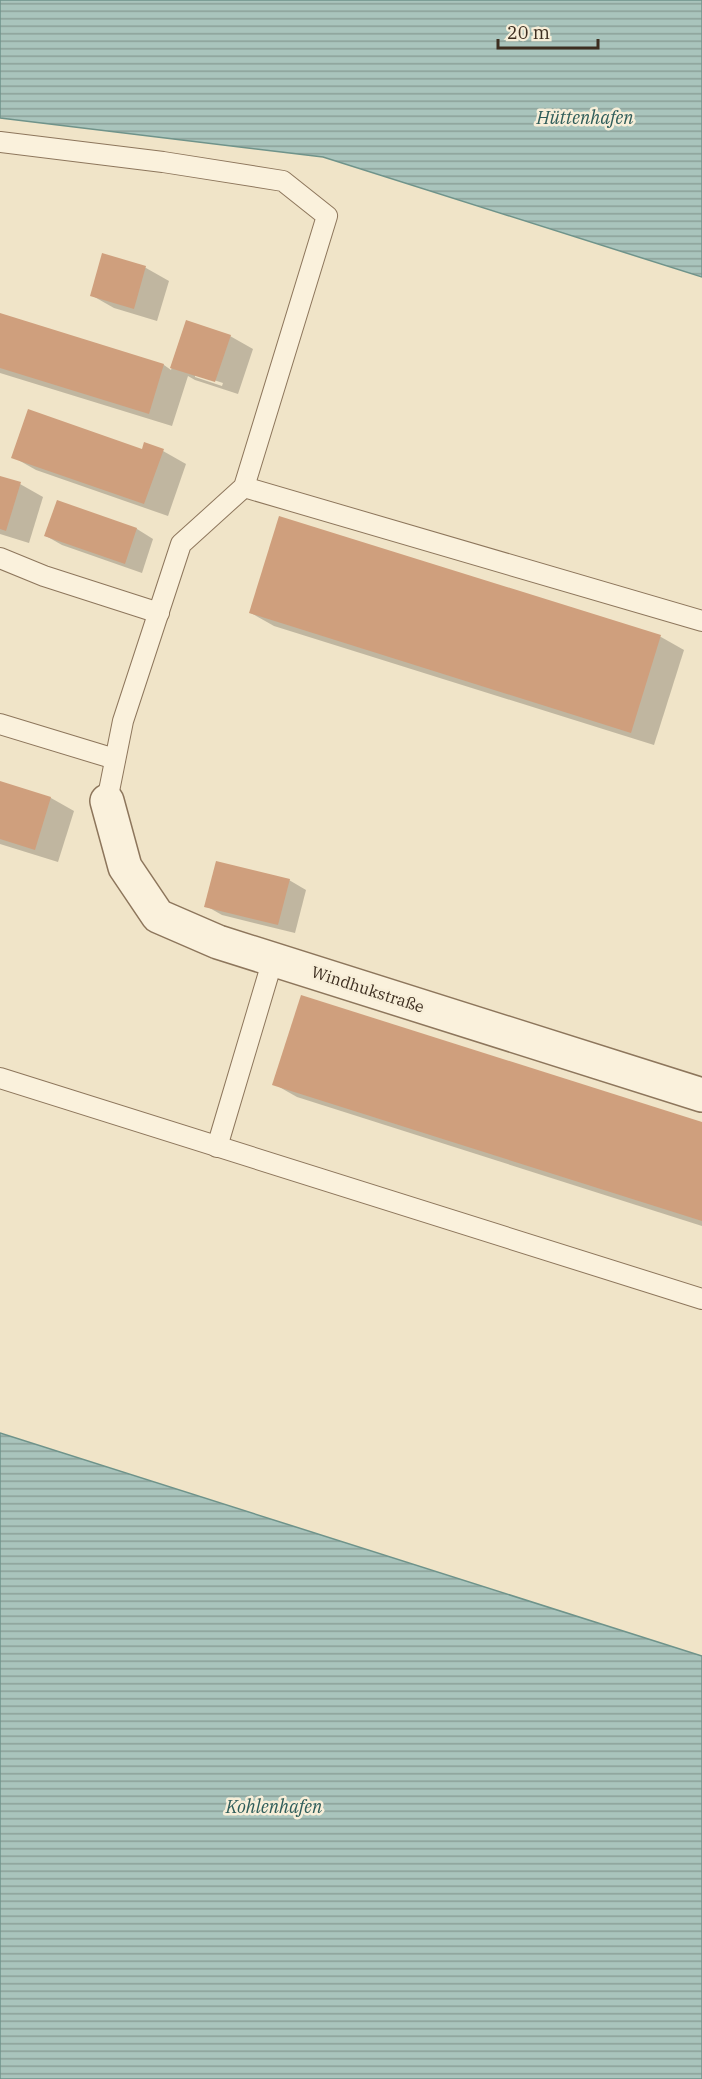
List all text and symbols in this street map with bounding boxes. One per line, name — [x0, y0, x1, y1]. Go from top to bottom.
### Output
scale bar — [498, 12, 598, 50]
text: 20 m — [507, 21, 550, 44]
water label: Hüttenhafen — [535, 106, 634, 129]
street label: Windhukstraße — [309, 961, 427, 1017]
water label: Kohlenhafen — [225, 1795, 323, 1818]

